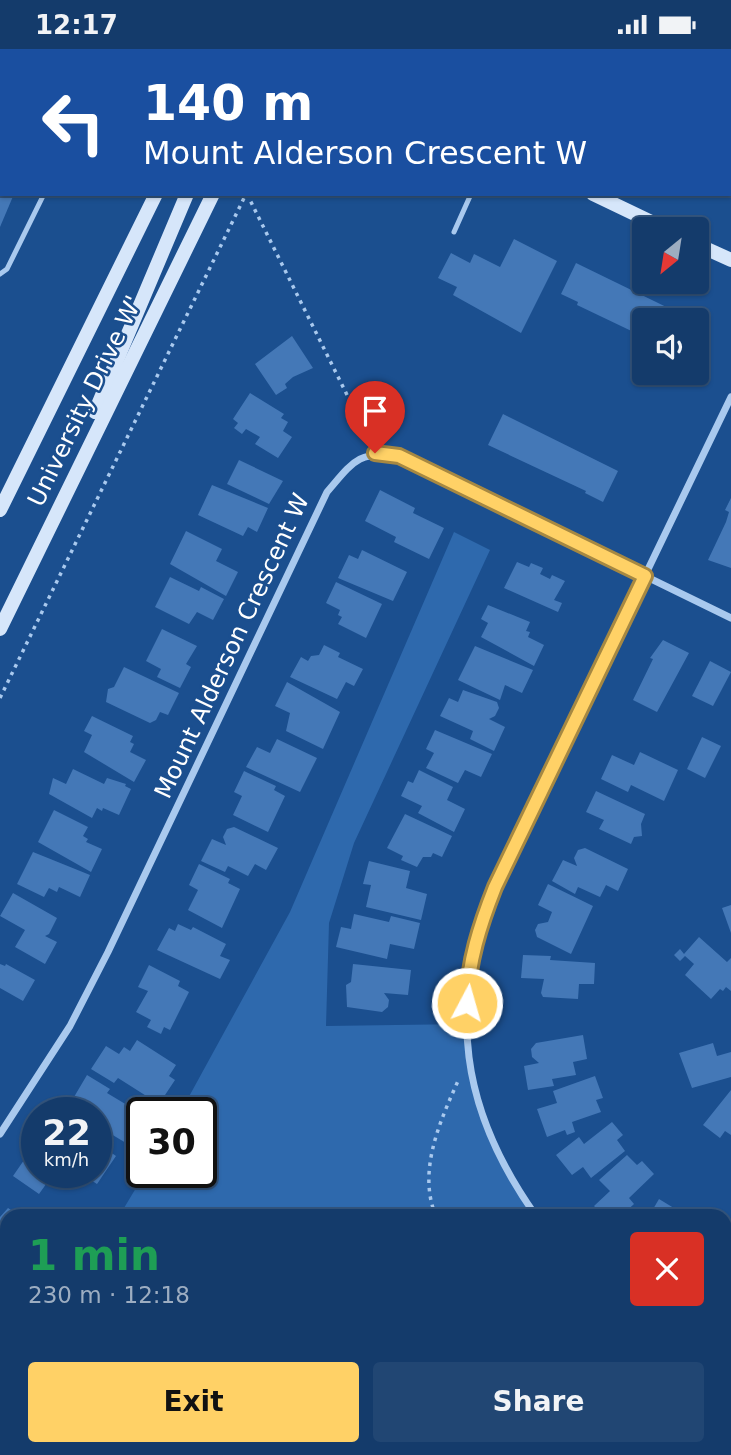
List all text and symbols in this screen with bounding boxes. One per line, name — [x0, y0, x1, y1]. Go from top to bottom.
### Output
text: 12:17 — [35, 10, 118, 40]
text: 140 m — [143, 75, 313, 132]
icon: left — [28, 77, 119, 168]
text: Mount Alderson Crescent W — [143, 134, 587, 172]
north arrow — [632, 217, 709, 294]
map controls — [632, 217, 709, 385]
street label: University Drive W' — [22, 291, 148, 511]
button: sound — [632, 308, 709, 385]
pin — [345, 381, 405, 453]
icon: arrive — [356, 392, 394, 430]
street label: Mount Alderson Crescent W — [149, 489, 315, 803]
position arrow — [430, 966, 504, 1040]
speed limit sign: 30 — [126, 1097, 217, 1188]
text: 22 — [42, 1113, 91, 1153]
text: km/h — [44, 1149, 89, 1170]
text: 1 min — [28, 1231, 160, 1280]
button: close — [630, 1232, 704, 1306]
text: 230 m · 12:18 — [28, 1282, 190, 1308]
button: Exit — [28, 1362, 359, 1442]
button: Share — [373, 1362, 704, 1442]

